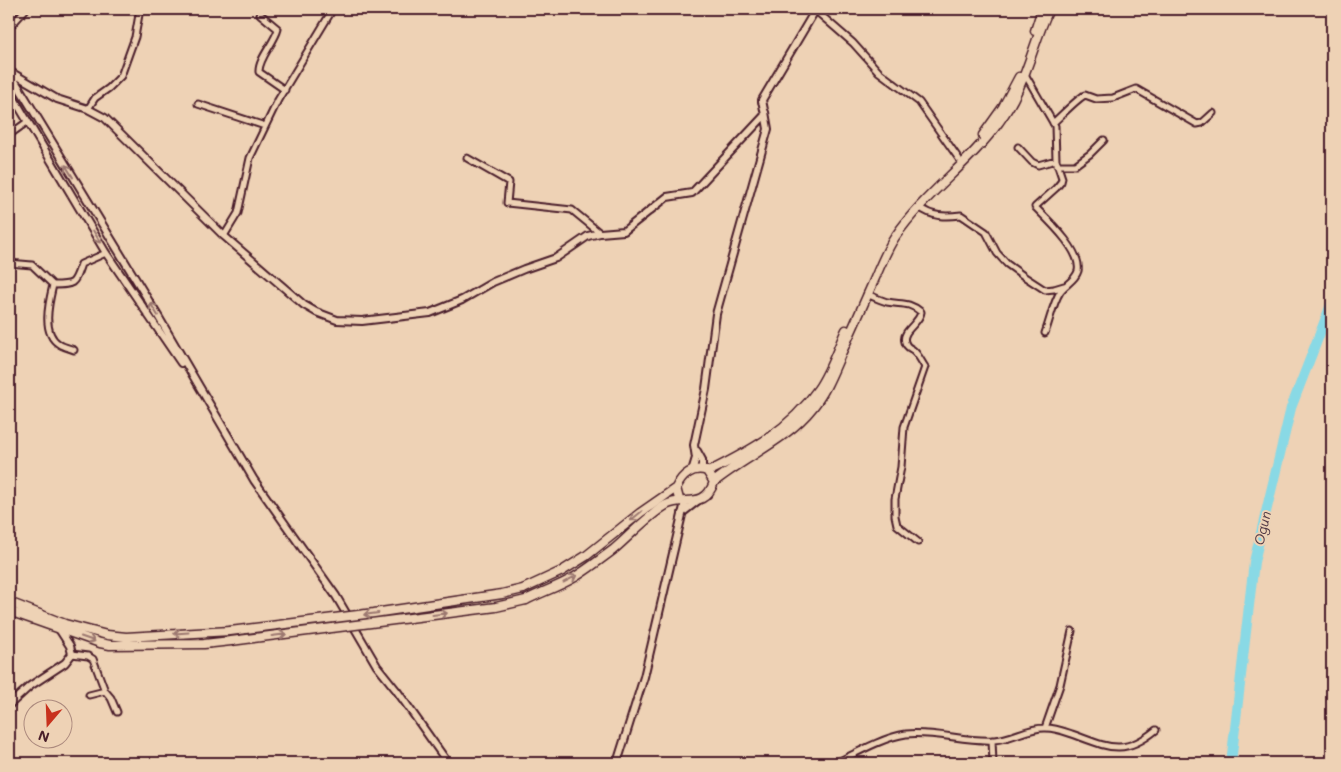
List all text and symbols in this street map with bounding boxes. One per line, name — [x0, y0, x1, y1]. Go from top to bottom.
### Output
one-way arrow — [63, 164, 73, 178]
one-way arrow — [92, 230, 102, 244]
one-way arrow — [149, 303, 159, 317]
water label: Ogun — [1249, 509, 1275, 547]
one-way arrow — [630, 510, 643, 521]
one-way arrow — [562, 574, 577, 583]
one-way arrow — [363, 609, 379, 619]
one-way arrow — [432, 609, 448, 619]
one-way arrow — [173, 628, 189, 638]
one-way arrow — [271, 630, 287, 640]
one-way arrow — [79, 635, 95, 644]
north arrow — [22, 700, 72, 750]
text: N — [35, 726, 52, 747]

